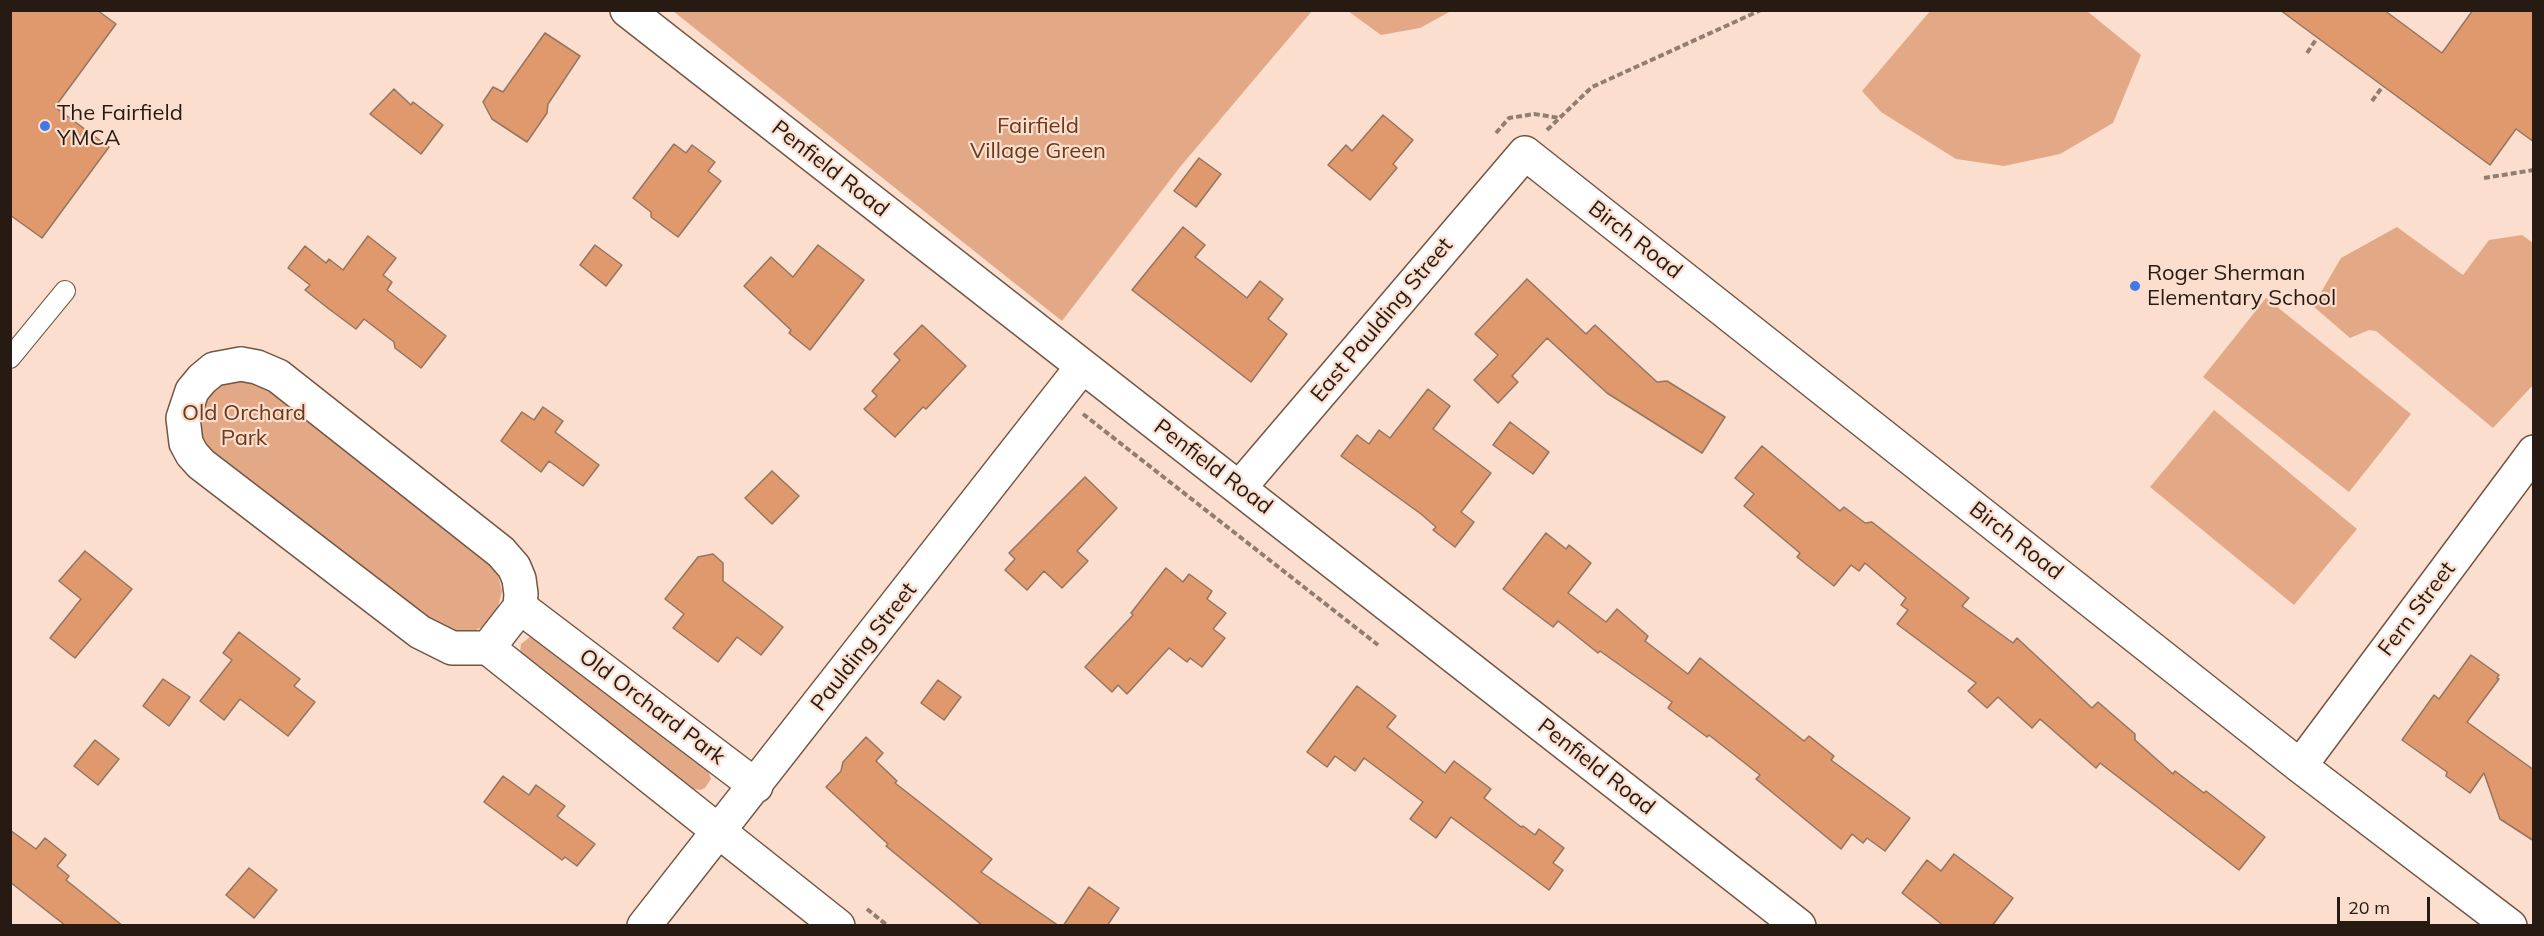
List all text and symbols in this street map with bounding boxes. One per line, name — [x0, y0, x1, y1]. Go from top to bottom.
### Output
place label: The Fairfield YMCA — [57, 100, 183, 152]
park label: Fairfield Village Green — [970, 113, 1106, 164]
street label: Penfield Road — [766, 115, 894, 223]
marker: The Fairfield YMCA — [38, 119, 52, 133]
street label: Birch Road — [1583, 195, 1687, 285]
street label: East Paulding Street — [1306, 232, 1458, 408]
place label: Roger Sherman Elementary School — [2147, 260, 2336, 312]
marker: Roger Sherman Elementary School — [2128, 279, 2142, 293]
park label: Old Orchard Park — [182, 400, 306, 452]
street label: Penfield Road — [1149, 414, 1277, 520]
street label: Birch Road — [1964, 496, 2068, 586]
street label: Fern Street — [2373, 557, 2461, 661]
street label: Paulding Street — [806, 577, 922, 717]
street label: Old Orchard Park — [574, 643, 730, 771]
street label: Penfield Road — [1532, 713, 1660, 821]
scale bar — [2340, 885, 2433, 923]
text: 20 m — [2348, 896, 2390, 919]

